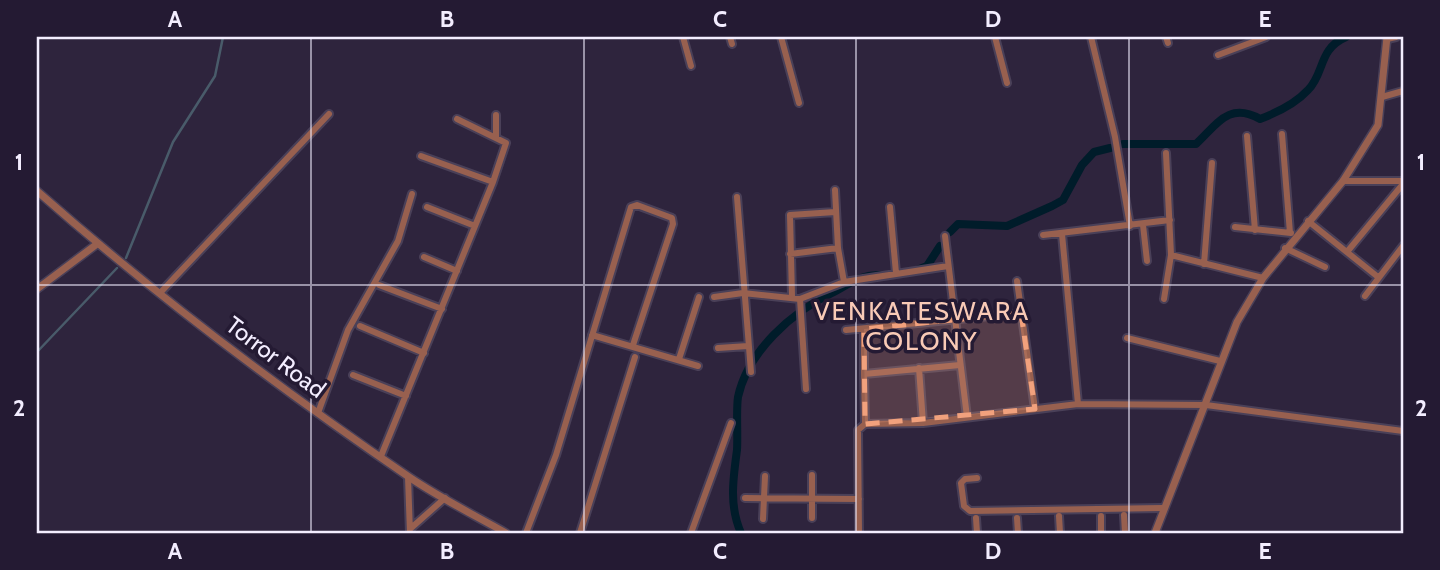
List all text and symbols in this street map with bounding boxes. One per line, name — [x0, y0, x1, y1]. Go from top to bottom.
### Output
text: A — [168, 5, 183, 33]
text: B — [440, 5, 454, 33]
text: C — [713, 5, 727, 33]
text: D — [985, 5, 1001, 33]
text: E — [1258, 5, 1272, 33]
text: 1 — [15, 148, 23, 176]
text: 1 — [1417, 148, 1425, 176]
district label: VENKATESWARA COLONY — [814, 295, 1030, 357]
street label: Torror Road — [220, 310, 332, 404]
text: 2 — [13, 394, 25, 422]
text: 2 — [1415, 394, 1427, 422]
text: A — [168, 537, 183, 565]
text: B — [440, 537, 454, 565]
text: C — [713, 537, 727, 565]
text: D — [985, 537, 1001, 565]
text: E — [1258, 537, 1272, 565]

